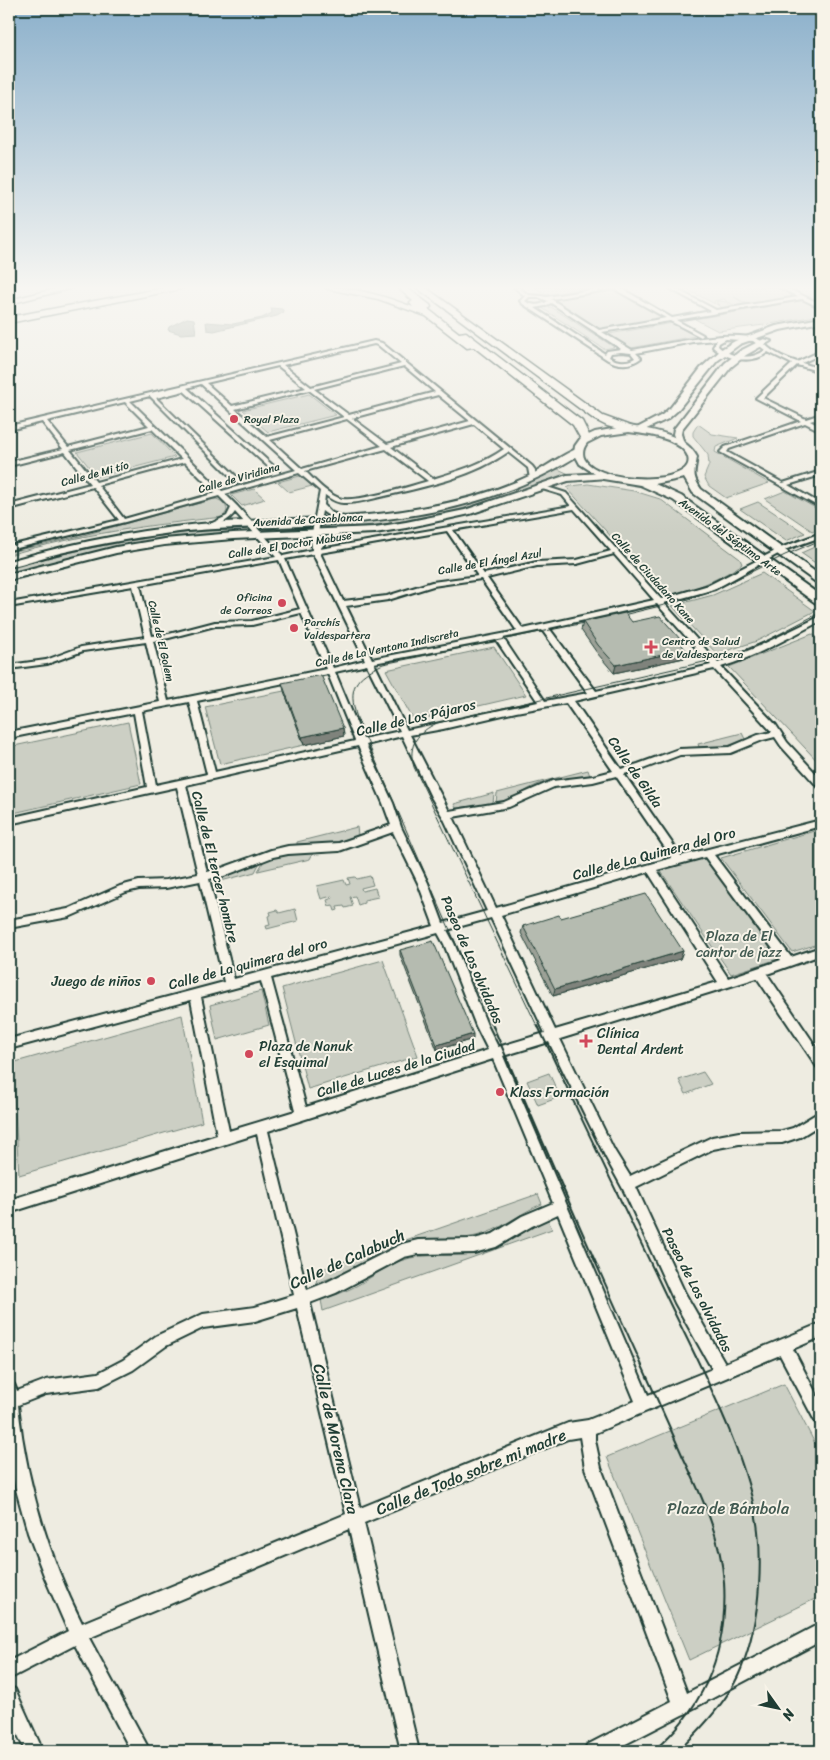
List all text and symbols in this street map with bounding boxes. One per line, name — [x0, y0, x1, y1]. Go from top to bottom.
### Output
place label: Royal Plaza — [244, 410, 300, 429]
marker: Royal Plaza — [228, 413, 240, 425]
street label: Calle de Mi tío — [59, 456, 131, 492]
street label: Calle de Viridiana — [196, 457, 282, 499]
street label: Avenida del Séptimo Arte — [674, 492, 786, 581]
street label: Avenida de Casablanca — [252, 508, 364, 532]
street label: Calle de El Doctor Mabuse — [227, 526, 353, 564]
street label: Calle de Ciudadano Kane — [607, 528, 700, 628]
street label: Calle de El Ángel Azul — [437, 543, 544, 580]
place label: Oficina de Correos — [220, 588, 273, 620]
marker: Oficina de Correos — [276, 597, 288, 609]
street label: Calle de El Golem — [142, 598, 180, 684]
place label: Parchís Valdespartera — [304, 613, 371, 645]
marker: Parchís Valdespartera — [288, 622, 300, 634]
street label: Calle de La Ventana Indiscreta — [313, 623, 461, 672]
place label: Centro de Salud de Valdespartera — [662, 632, 744, 664]
marker: Centro de Salud de Valdespartera — [644, 640, 658, 654]
street label: Calle de Los Pájaros — [354, 692, 479, 744]
street label: Calle de Gilda — [601, 731, 670, 814]
street label: Calle de El tercer hombre — [184, 788, 246, 946]
street label: Calle de La Quimera del Oro — [570, 820, 738, 888]
street label: Paseo de Los olvidados — [434, 892, 511, 1029]
park label: Plaza de El cantor de jazz — [696, 924, 782, 965]
street label: Calle de La quimera del oro — [166, 931, 330, 997]
place label: Juego de niños — [50, 969, 142, 994]
marker: Juego de niños — [145, 975, 157, 987]
place label: Clínica Dental Ardent — [597, 1021, 684, 1062]
street label: Calle de Luces de la Ciudad — [313, 1032, 480, 1105]
place label: Plaza de Nanuk el Esquimal — [259, 1034, 353, 1075]
marker: Clínica Dental Ardent — [579, 1034, 593, 1048]
marker: Plaza de Nanuk el Esquimal — [243, 1048, 255, 1060]
place label: Klass Formación — [510, 1080, 610, 1105]
marker: Klass Formación — [494, 1086, 506, 1098]
street label: Calle de Calabuch — [284, 1221, 410, 1297]
street label: Paseo de Los olvidados — [655, 1223, 740, 1357]
street label: Calle de Morena Clara — [305, 1361, 368, 1518]
street label: Calle de Todo sobre mi madre — [371, 1420, 571, 1524]
park label: Plaza de Bámbola — [667, 1494, 790, 1523]
north arrow — [752, 1682, 802, 1732]
text: N — [775, 1703, 802, 1726]

